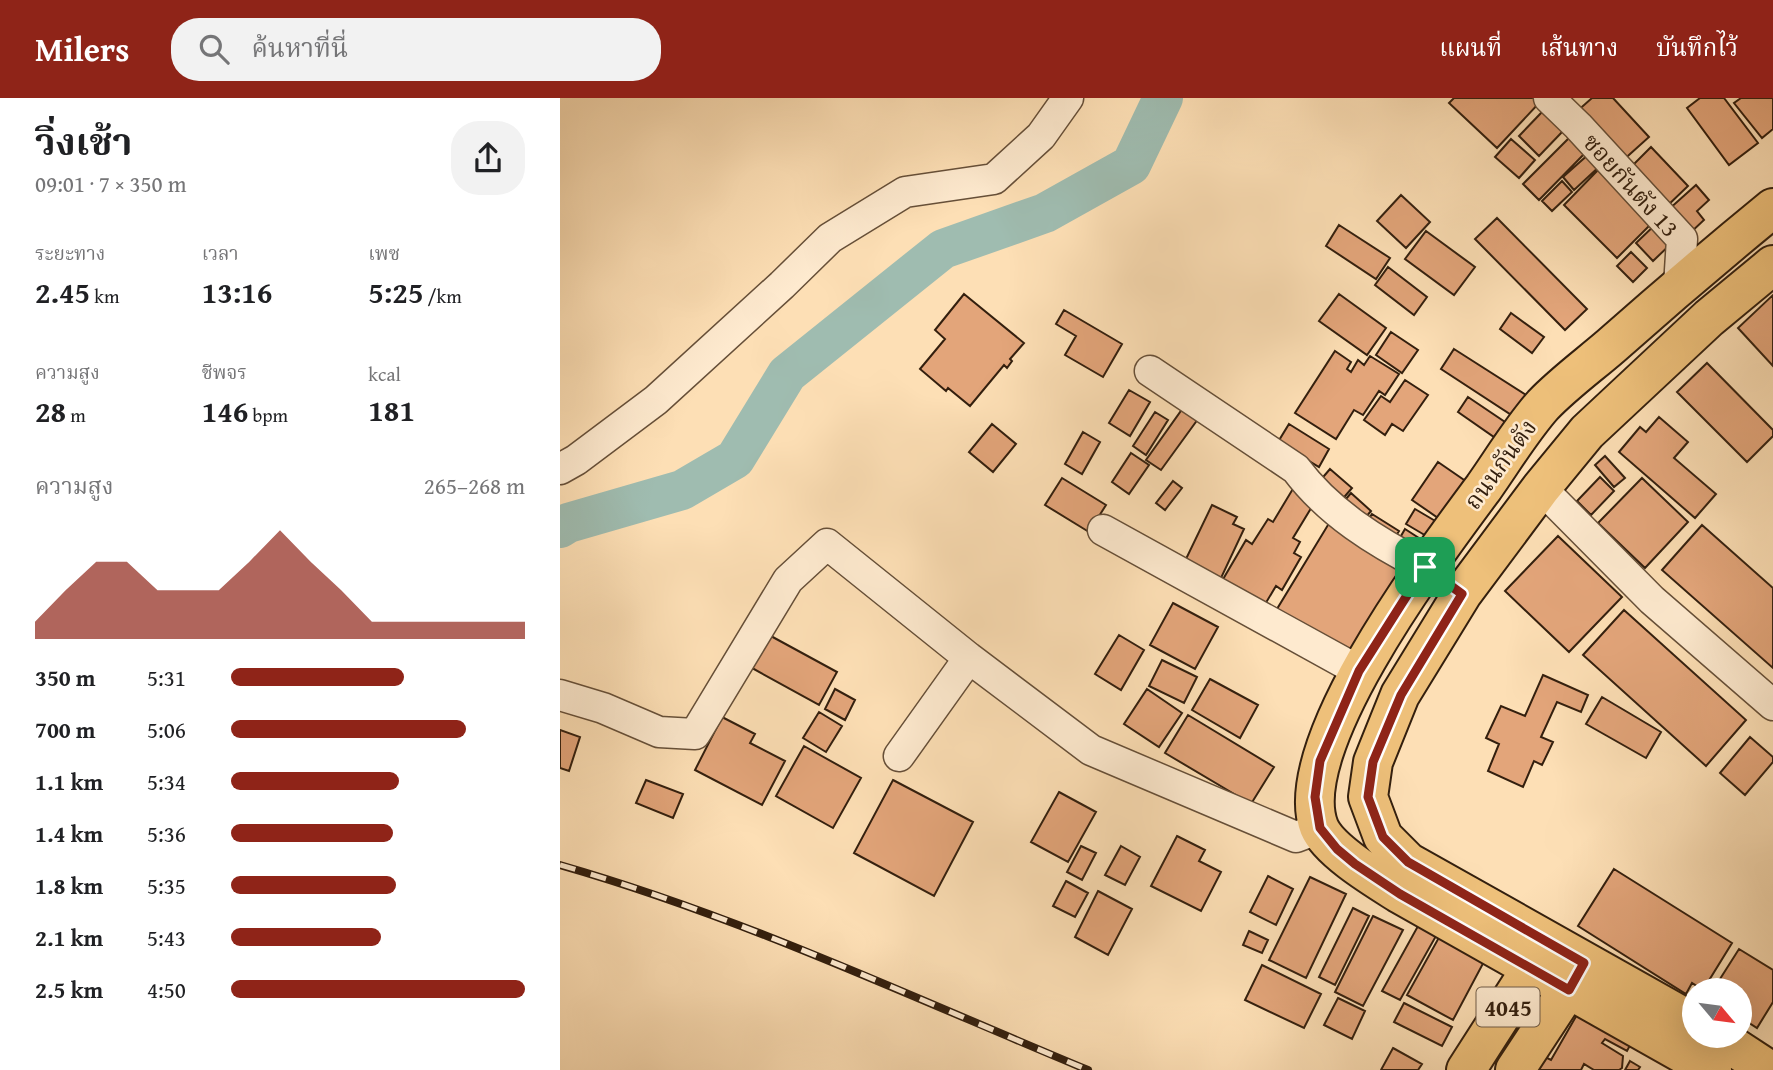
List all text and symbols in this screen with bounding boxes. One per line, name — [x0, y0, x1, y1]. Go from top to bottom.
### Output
search box — [171, 18, 661, 81]
text: Milers — [35, 25, 129, 73]
text: ค้นหาที่นี่ — [251, 28, 348, 67]
icon: search — [195, 30, 233, 68]
text: แผนที่ — [1439, 30, 1502, 65]
text: เส้นทาง — [1540, 30, 1618, 65]
text: บันทึกไว้ — [1656, 30, 1738, 65]
text: วิ่งเช้า — [35, 113, 132, 169]
button: share — [451, 121, 525, 195]
street label: ซอยกันตัง 13 — [1575, 125, 1687, 245]
text: 09:01 · 7 × 350 m — [35, 167, 187, 200]
text: ระยะทาง — [35, 239, 105, 267]
text: เวลา — [202, 239, 239, 267]
text: เพซ — [368, 239, 400, 267]
text: 2.45 — [35, 270, 90, 314]
text: 13:16 — [202, 270, 272, 314]
text: 5:25 — [368, 270, 423, 314]
text: km — [90, 282, 119, 310]
text: /km — [423, 282, 462, 310]
text: ความสูง — [35, 358, 100, 386]
text: ชีพจร — [202, 358, 247, 386]
text: kcal — [368, 360, 401, 388]
text: 181 — [368, 388, 415, 432]
text: 28 — [35, 389, 66, 433]
text: 146 — [202, 389, 248, 433]
text: m — [66, 401, 86, 429]
text: bpm — [248, 401, 288, 429]
street label: ถนนกันตัง — [1455, 412, 1545, 516]
text: ความสูง — [35, 469, 113, 502]
text: 265–268 m — [424, 469, 525, 502]
pin — [1395, 537, 1455, 597]
icon: arrive — [1406, 548, 1444, 586]
text: 350 m — [35, 661, 96, 694]
text: 5:31 — [147, 661, 186, 694]
text: 700 m — [35, 713, 96, 746]
text: 5:06 — [147, 713, 186, 746]
text: 1.1 km — [35, 765, 103, 798]
text: 5:34 — [147, 765, 186, 798]
text: 1.4 km — [35, 817, 103, 850]
text: 5:36 — [147, 817, 186, 850]
text: 1.8 km — [35, 869, 103, 902]
text: 5:35 — [147, 869, 186, 902]
text: 2.1 km — [35, 921, 103, 954]
text: 5:43 — [147, 921, 186, 954]
text: 2.5 km — [35, 973, 103, 1006]
text: 4:50 — [147, 973, 186, 1006]
north arrow — [1682, 978, 1752, 1048]
map controls — [1682, 978, 1752, 1048]
road number: 4045 — [1476, 988, 1539, 1026]

